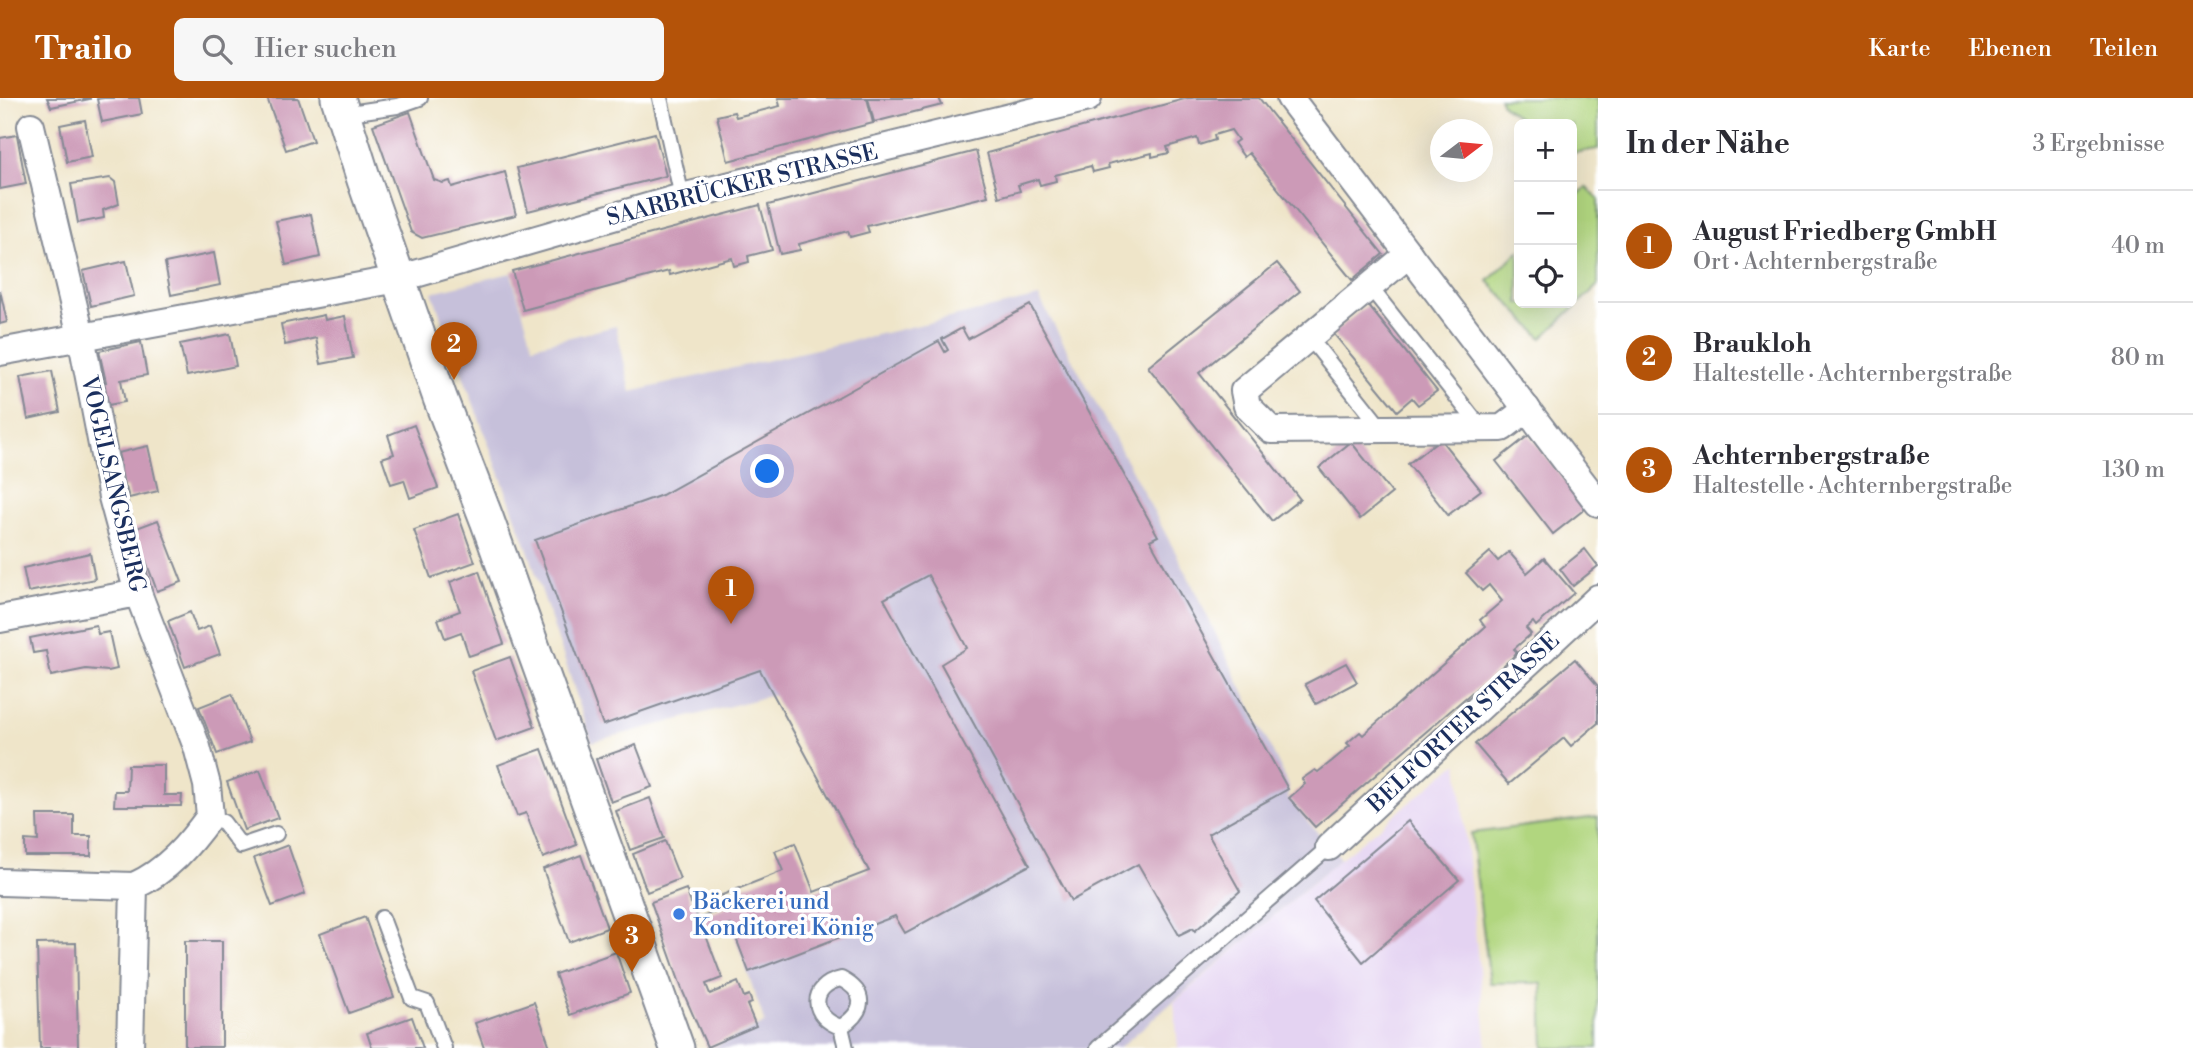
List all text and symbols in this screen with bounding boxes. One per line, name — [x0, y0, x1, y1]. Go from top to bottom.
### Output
search box — [174, 18, 664, 81]
text: Trailo — [35, 29, 132, 70]
icon: search — [198, 30, 236, 68]
text: Hier suchen — [254, 33, 397, 65]
text: Karte — [1869, 34, 1931, 64]
text: Ebenen — [1969, 34, 2052, 64]
text: Teilen — [2090, 34, 2158, 64]
north arrow — [1430, 119, 1493, 182]
map controls — [1514, 119, 1577, 308]
button: + — [1514, 119, 1577, 182]
text: In der Nähe — [1626, 125, 1790, 163]
text: 3 Ergebnisse — [2032, 130, 2165, 158]
street label: SAARBRÜCKER STRASSE — [603, 136, 881, 232]
button: − — [1514, 182, 1577, 245]
text: August Friedberg GmbH — [1693, 216, 1997, 248]
text: 1 — [1643, 232, 1655, 260]
text: 40 m — [2111, 232, 2165, 260]
button: locate — [1514, 245, 1577, 308]
text: Ort · Achternbergstraße — [1693, 248, 1938, 276]
pin: 2 — [431, 322, 477, 380]
text: Braukloh — [1693, 328, 1812, 360]
text: 2 — [1642, 344, 1656, 372]
text: 80 m — [2111, 344, 2165, 372]
text: Haltestelle · Achternbergstraße — [1693, 360, 2012, 388]
street label: VOGELSANGSBERG — [74, 372, 152, 595]
text: Achternbergstraße — [1693, 440, 1930, 472]
your location — [750, 454, 784, 488]
text: 3 — [1642, 456, 1656, 484]
text: 130 m — [2102, 456, 2165, 484]
text: Haltestelle · Achternbergstraße — [1693, 472, 2012, 500]
pin: 1 — [708, 566, 754, 624]
street label: BELFORTER STRASSE — [1361, 627, 1565, 820]
place label: Bäckerei und Konditorei König — [692, 888, 874, 942]
marker: Bäckerei und Konditorei König — [671, 906, 687, 922]
pin: 3 — [609, 914, 655, 972]

